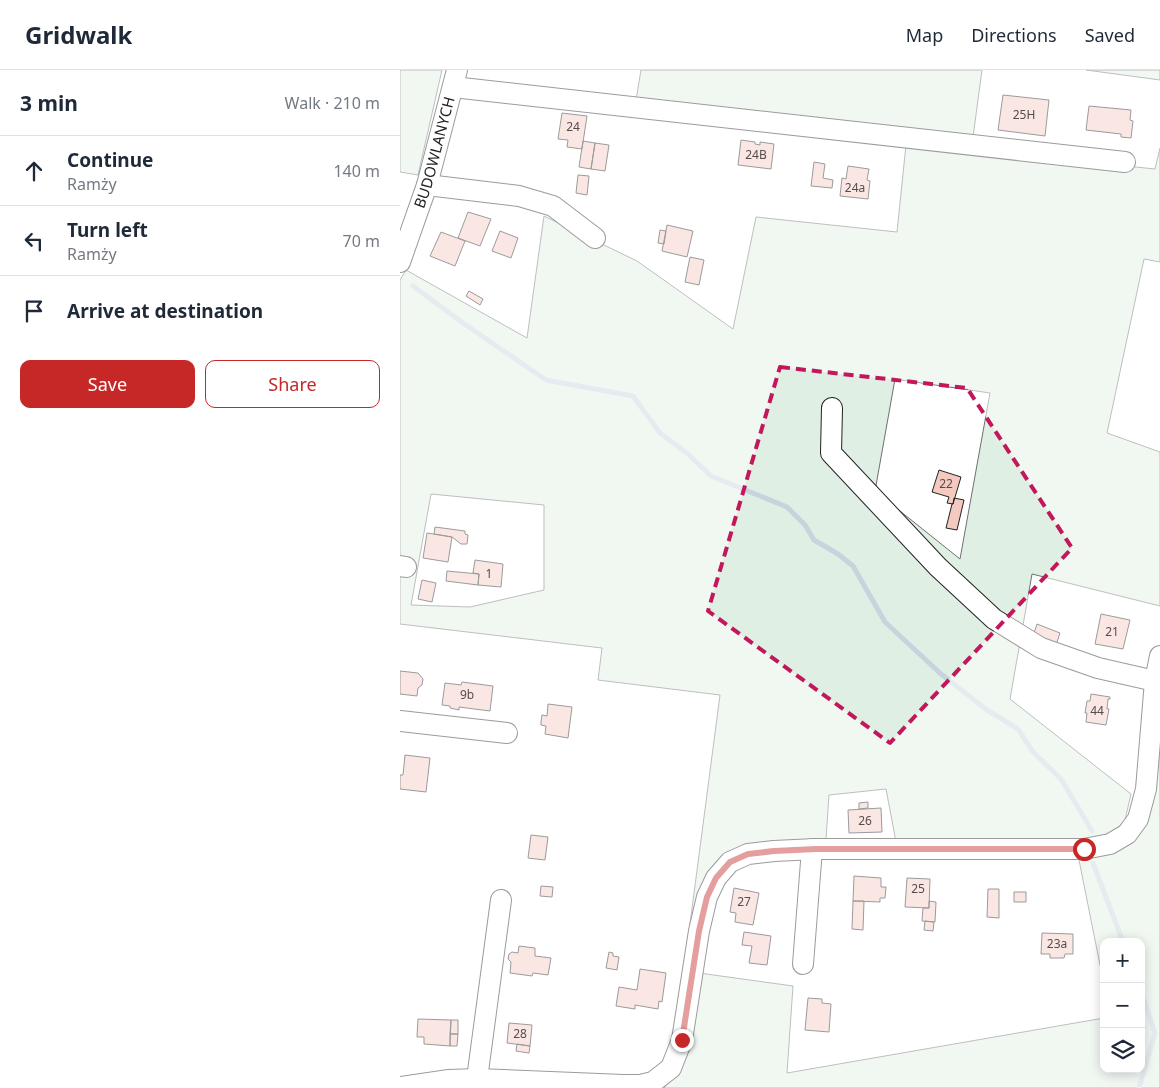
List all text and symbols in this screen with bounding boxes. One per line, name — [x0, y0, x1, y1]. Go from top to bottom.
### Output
text: Gridwalk — [25, 18, 132, 51]
text: Map — [906, 23, 943, 47]
text: Directions — [971, 23, 1057, 47]
text: Saved — [1085, 23, 1135, 47]
text: 3 min — [20, 89, 78, 117]
text: Walk · 210 m — [285, 92, 380, 114]
street label: BUDOWLANYCH — [409, 94, 459, 211]
house number: 25H — [1013, 106, 1035, 123]
house number: 24 — [566, 118, 580, 135]
house number: 24B — [745, 146, 767, 163]
text: Continue — [67, 147, 153, 173]
icon: ahead — [20, 157, 48, 185]
text: 140 m — [333, 160, 380, 182]
text: Ramży — [67, 173, 117, 195]
house number: 24a — [845, 179, 865, 196]
text: Turn left — [67, 217, 148, 243]
icon: left — [20, 227, 48, 255]
text: 70 m — [343, 230, 380, 252]
text: Ramży — [67, 243, 117, 265]
icon: arrive — [20, 297, 48, 325]
text: Arrive at destination — [67, 298, 263, 324]
button: Save — [20, 360, 195, 408]
button: Share — [205, 360, 380, 408]
house number: 22 — [939, 475, 953, 492]
house number: 1 — [486, 565, 492, 582]
house number: 21 — [1105, 623, 1119, 640]
house number: 9b — [460, 686, 474, 703]
house number: 44 — [1090, 702, 1104, 719]
house number: 26 — [858, 812, 872, 829]
route start — [1073, 838, 1096, 861]
house number: 25 — [911, 880, 925, 897]
house number: 27 — [737, 893, 751, 910]
house number: 23a — [1047, 935, 1067, 952]
map controls — [1100, 938, 1145, 1073]
button: + — [1100, 938, 1145, 983]
button: − — [1100, 983, 1145, 1028]
house number: 28 — [513, 1025, 527, 1042]
button: layers — [1100, 1028, 1145, 1073]
route end — [671, 1029, 694, 1052]

